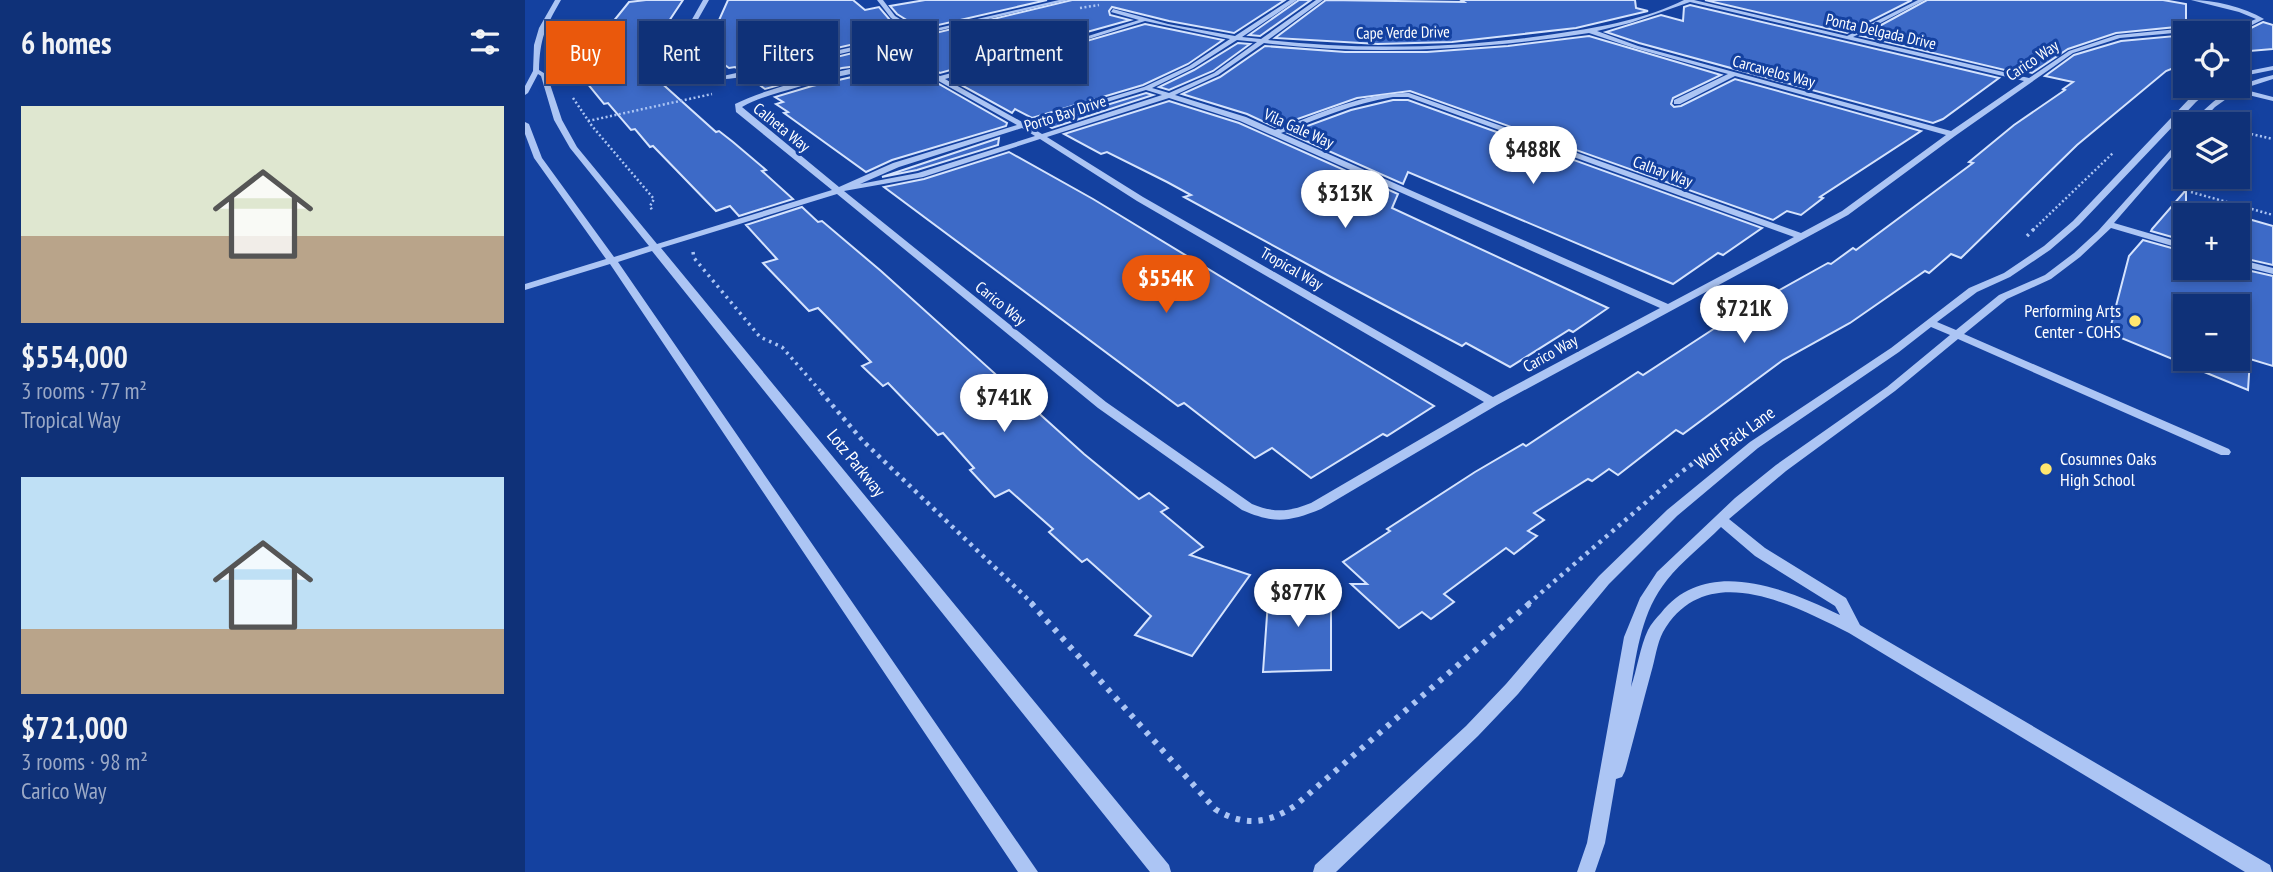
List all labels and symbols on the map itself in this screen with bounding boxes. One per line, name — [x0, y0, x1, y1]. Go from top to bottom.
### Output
street label: Ponta Delgada Drive — [1824, 9, 1938, 53]
street label: Cape Verde Drive — [1356, 21, 1450, 43]
street label: Carico Way — [2002, 35, 2062, 85]
street label: Carcavelos Way — [1731, 50, 1817, 92]
street label: Porto Bay Drive — [1022, 90, 1108, 136]
street label: Calheta Way — [749, 98, 815, 156]
street label: Vila Gale Way — [1260, 103, 1337, 152]
pin: $488K — [1484, 127, 1582, 186]
street label: Calhay Way — [1630, 151, 1696, 191]
pin: $313K — [1296, 170, 1394, 230]
street label: Tropical Way — [1257, 242, 1327, 294]
pin: $554K — [1117, 256, 1215, 315]
street label: Carico Way — [972, 277, 1030, 329]
pin: $721K — [1695, 286, 1793, 345]
place label: Performing Arts Center - COHS — [2024, 299, 2121, 343]
marker: Performing Arts Center - COHS — [2127, 313, 2143, 329]
street label: Carico Way — [1519, 330, 1581, 376]
pin: $741K — [955, 374, 1053, 434]
street label: Wolf Pack Lane — [1690, 401, 1779, 474]
street label: Lotz Parkway — [822, 424, 891, 501]
place label: Cosumnes Oaks High School — [2060, 447, 2157, 491]
marker: Cosumnes Oaks High School — [2038, 461, 2054, 477]
pin: $877K — [1249, 570, 1347, 629]

